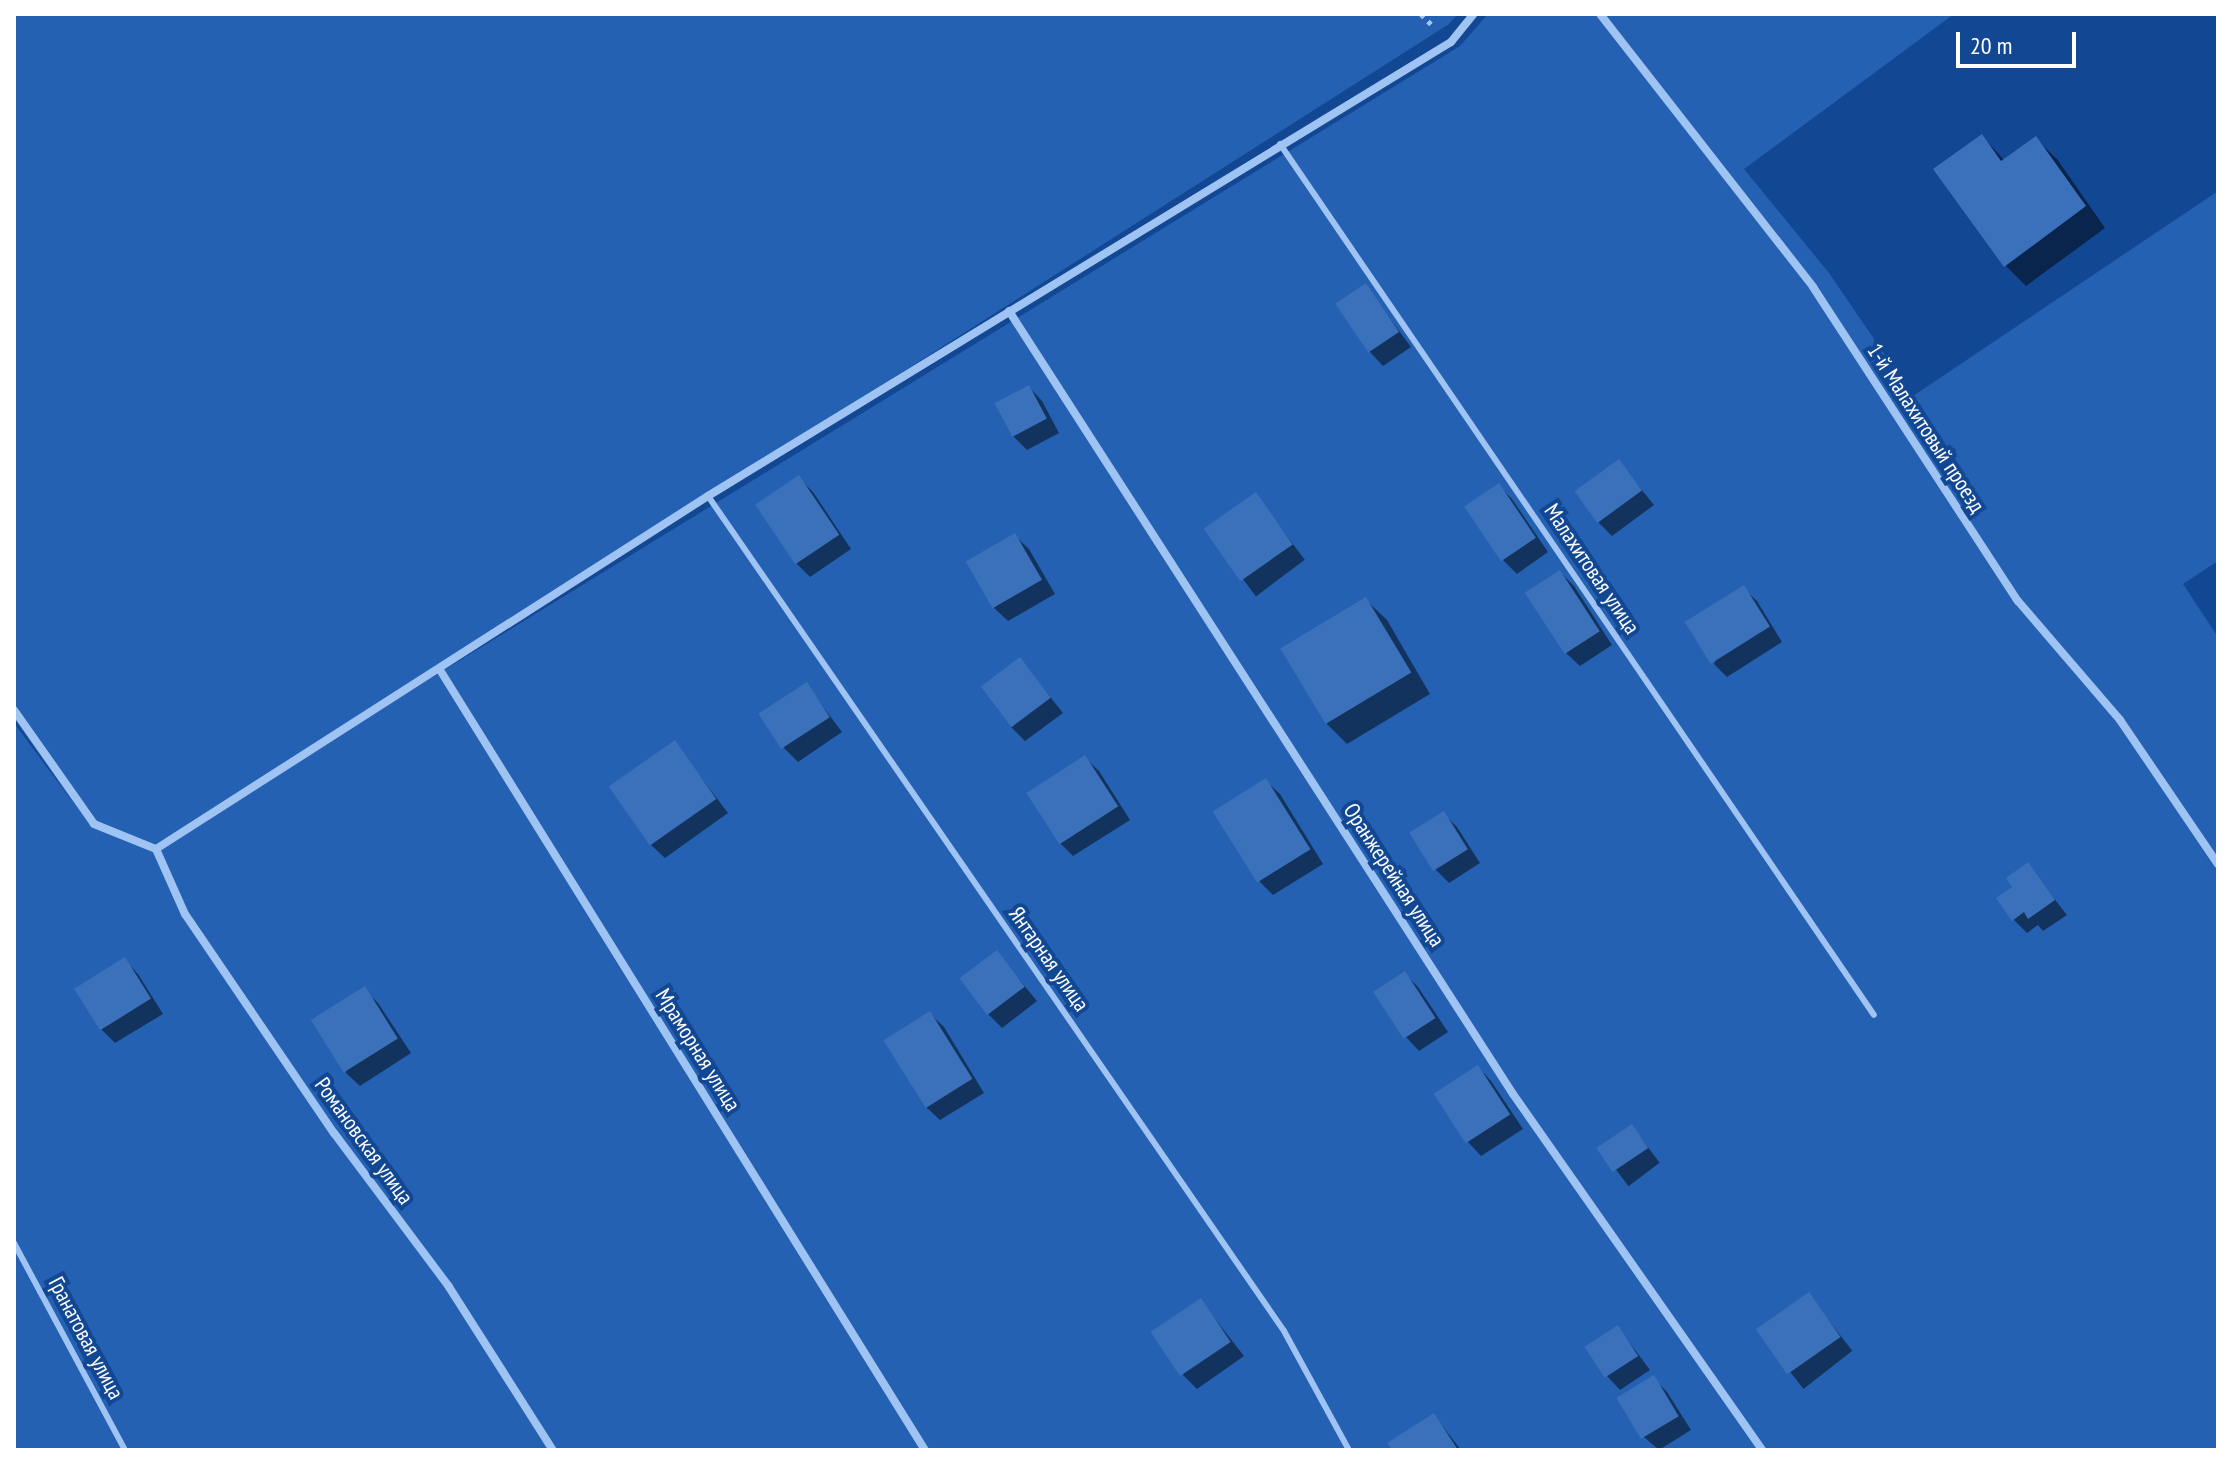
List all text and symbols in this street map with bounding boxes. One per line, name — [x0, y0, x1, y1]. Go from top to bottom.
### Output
scale bar — [1960, 16, 2080, 66]
text: 20 m — [1970, 30, 2012, 61]
street label: 1-й Малахитовый проезд — [1861, 339, 1991, 517]
street label: Малахитовая улица — [1539, 499, 1645, 639]
street label: Оранжерейная улица — [1338, 798, 1450, 952]
street label: Янтарная улица — [1003, 902, 1095, 1016]
street label: Мраморная улица — [650, 984, 746, 1116]
street label: Романовская улица — [309, 1072, 419, 1210]
street label: Гранатовая улица — [43, 1272, 129, 1404]

